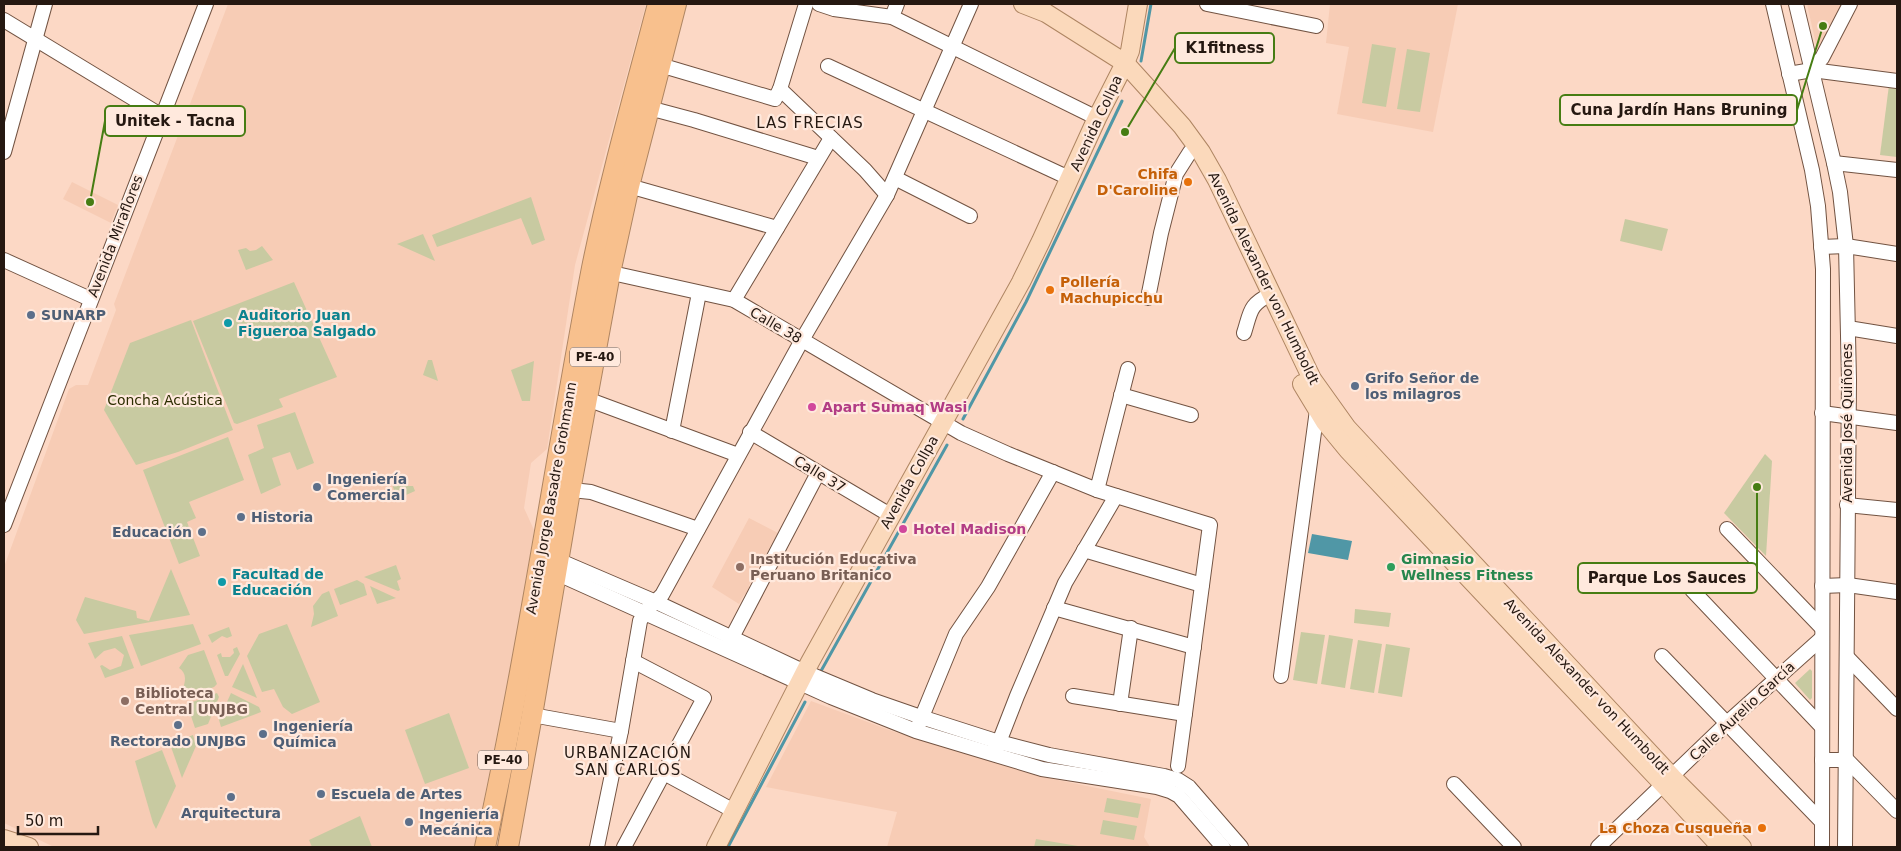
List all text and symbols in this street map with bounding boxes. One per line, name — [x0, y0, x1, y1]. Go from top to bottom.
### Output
callout: K1fitness — [1175, 33, 1274, 63]
text: K1fitness — [1185, 39, 1265, 57]
street label: Avenida Collpa — [1067, 73, 1125, 173]
callout: Cuna Jardín Hans Bruning — [1560, 95, 1797, 125]
text: Cuna Jardín Hans Bruning — [1571, 101, 1787, 119]
callout: Unitek - Tacna — [105, 106, 245, 136]
text: Unitek - Tacna — [115, 112, 235, 130]
district label: LAS FRECIAS — [756, 114, 864, 132]
place label: Chifa D'Caroline — [1097, 166, 1178, 198]
street label: Avenida Alexander von Humboldt — [1205, 169, 1323, 387]
street label: Avenida Miraflores — [84, 173, 146, 299]
marker: Chifa D'Caroline — [1182, 176, 1194, 188]
place label: Pollería Machupicchu — [1060, 274, 1163, 306]
marker: Pollería Machupicchu — [1044, 284, 1056, 296]
street label: Calle 38 — [747, 304, 805, 346]
place label: SUNARP — [41, 307, 106, 323]
place label: Auditorio Juan Figueroa Salgado — [238, 307, 377, 339]
marker: SUNARP — [25, 309, 37, 321]
marker: Auditorio Juan Figueroa Salgado — [222, 317, 234, 329]
street label: Avenida José Quiñones — [1839, 343, 1855, 503]
road number: PE-40 — [570, 348, 620, 367]
place label: Grifo Señor de los milagros — [1365, 370, 1479, 402]
marker: Grifo Señor de los milagros — [1349, 380, 1361, 392]
street label: Avenida Jorge Basadre Grohmann — [523, 381, 579, 615]
park label: Concha Acústica — [107, 392, 223, 408]
place label: Apart Sumaq Wasi — [822, 399, 967, 415]
marker: Apart Sumaq Wasi — [806, 401, 818, 413]
street label: Avenida Collpa — [877, 433, 941, 531]
street label: Calle 37 — [791, 452, 849, 496]
place label: Ingeniería Comercial — [327, 471, 407, 503]
marker: Ingeniería Comercial — [311, 481, 323, 493]
place label: Historia — [251, 509, 313, 525]
marker: Historia — [235, 511, 247, 523]
place label: Hotel Madison — [913, 521, 1026, 537]
marker: Hotel Madison — [897, 523, 909, 535]
place label: Educación — [112, 524, 192, 540]
marker: Educación — [196, 526, 208, 538]
place label: Institución Educativa Peruano Britanico — [750, 551, 917, 583]
place label: Gimnasio Wellness Fitness — [1401, 551, 1533, 583]
marker: Institución Educativa Peruano Britanico — [734, 561, 746, 573]
marker: Gimnasio Wellness Fitness — [1385, 561, 1397, 573]
callout: Parque Los Sauces — [1578, 563, 1757, 593]
place label: Facultad de Educación — [232, 566, 324, 598]
text: Parque Los Sauces — [1588, 569, 1746, 587]
marker: Facultad de Educación — [216, 576, 228, 588]
street label: Avenida Alexander von Humboldt — [1501, 595, 1673, 778]
street label: Calle Aurelio García — [1686, 658, 1798, 764]
place label: Biblioteca Central UNJBG — [135, 685, 248, 717]
marker: Biblioteca Central UNJBG — [119, 695, 131, 707]
place label: Ingeniería Química — [273, 718, 353, 750]
marker: Rectorado UNJBG — [172, 719, 184, 731]
marker: Ingeniería Química — [257, 728, 269, 740]
place label: Rectorado UNJBG — [110, 733, 246, 749]
district label: URBANIZACIÓN SAN CARLOS — [564, 743, 692, 779]
road number: PE-40 — [478, 750, 528, 770]
place label: Escuela de Artes — [331, 786, 462, 802]
marker: Escuela de Artes — [315, 788, 327, 800]
marker: Arquitectura — [225, 791, 237, 803]
scale bar — [18, 804, 98, 836]
place label: Arquitectura — [181, 805, 281, 821]
place label: Ingeniería Mecánica — [419, 806, 499, 838]
text: 50 m — [25, 812, 63, 830]
marker: Ingeniería Mecánica — [403, 816, 415, 828]
place label: La Choza Cusqueña — [1599, 820, 1752, 836]
marker: La Choza Cusqueña — [1756, 822, 1768, 834]

